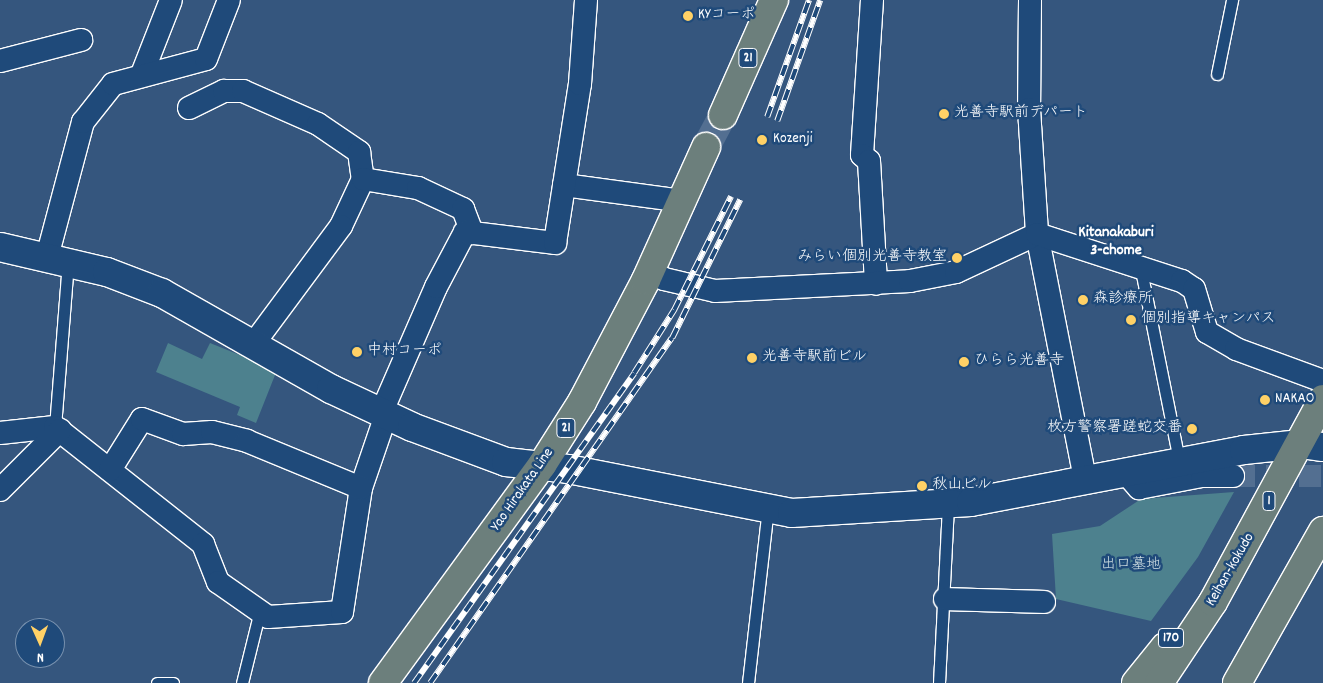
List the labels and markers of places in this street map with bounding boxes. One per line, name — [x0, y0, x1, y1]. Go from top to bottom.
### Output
place label: KYコーポ — [698, 7, 755, 25]
marker: KYコーポ — [682, 10, 694, 22]
place label: 光善寺駅前デパート — [954, 105, 1089, 123]
marker: 光善寺駅前デパート — [938, 108, 950, 120]
place label: Kozenji — [773, 131, 813, 149]
marker: Kozenji — [755, 133, 769, 147]
place label: みらい個別光善寺教室 — [797, 249, 947, 267]
marker: みらい個別光善寺教室 — [951, 252, 963, 264]
place label: 森診療所 — [1093, 291, 1153, 309]
marker: 森診療所 — [1077, 294, 1089, 306]
place label: 個別指導キャンパス — [1141, 311, 1276, 329]
marker: 個別指導キャンパス — [1125, 314, 1137, 326]
place label: 中村コーポ — [367, 343, 442, 361]
marker: 中村コーポ — [351, 346, 363, 358]
place label: 光善寺駅前ビル — [762, 349, 867, 367]
marker: 光善寺駅前ビル — [746, 352, 758, 364]
place label: ひらら光善寺 — [974, 353, 1064, 371]
marker: ひらら光善寺 — [958, 356, 970, 368]
place label: NAKAO — [1275, 391, 1314, 409]
marker: NAKAO — [1259, 394, 1271, 406]
place label: 枚方警察署蹉蛇交番 — [1047, 420, 1182, 438]
marker: 枚方警察署蹉蛇交番 — [1186, 423, 1198, 435]
place label: 秋山ビル — [932, 477, 992, 495]
marker: 秋山ビル — [916, 480, 928, 492]

